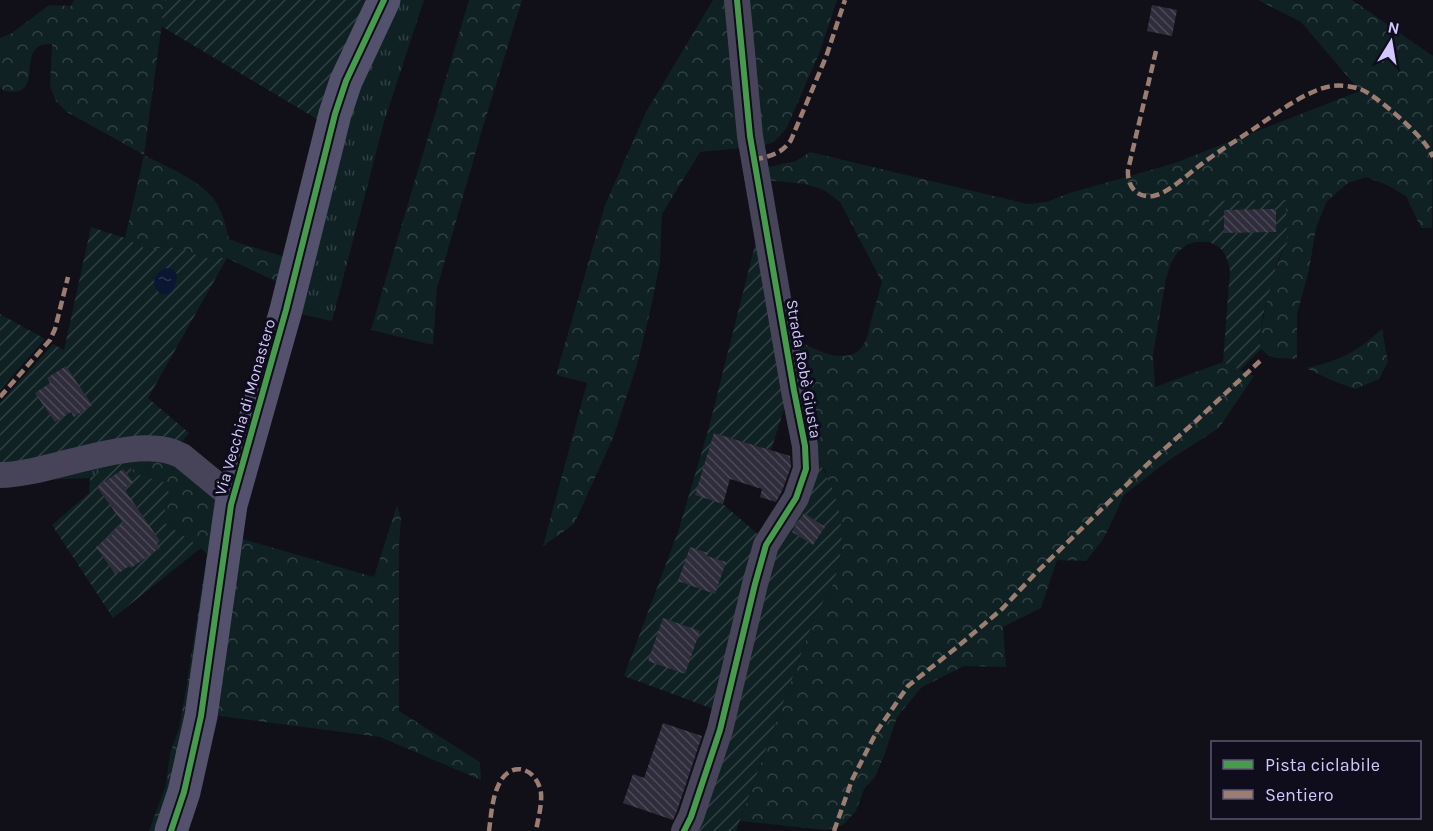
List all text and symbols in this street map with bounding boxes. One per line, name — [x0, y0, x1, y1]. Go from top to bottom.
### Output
north arrow — [1361, 12, 1421, 72]
text: N — [1386, 17, 1401, 38]
street label: Strada Robè Giusta — [782, 298, 826, 440]
street label: Via Vecchia di Monastero — [211, 317, 279, 497]
legend — [1211, 741, 1421, 819]
text: Pista ciclabile — [1265, 754, 1380, 776]
text: Sentiero — [1265, 784, 1334, 806]

